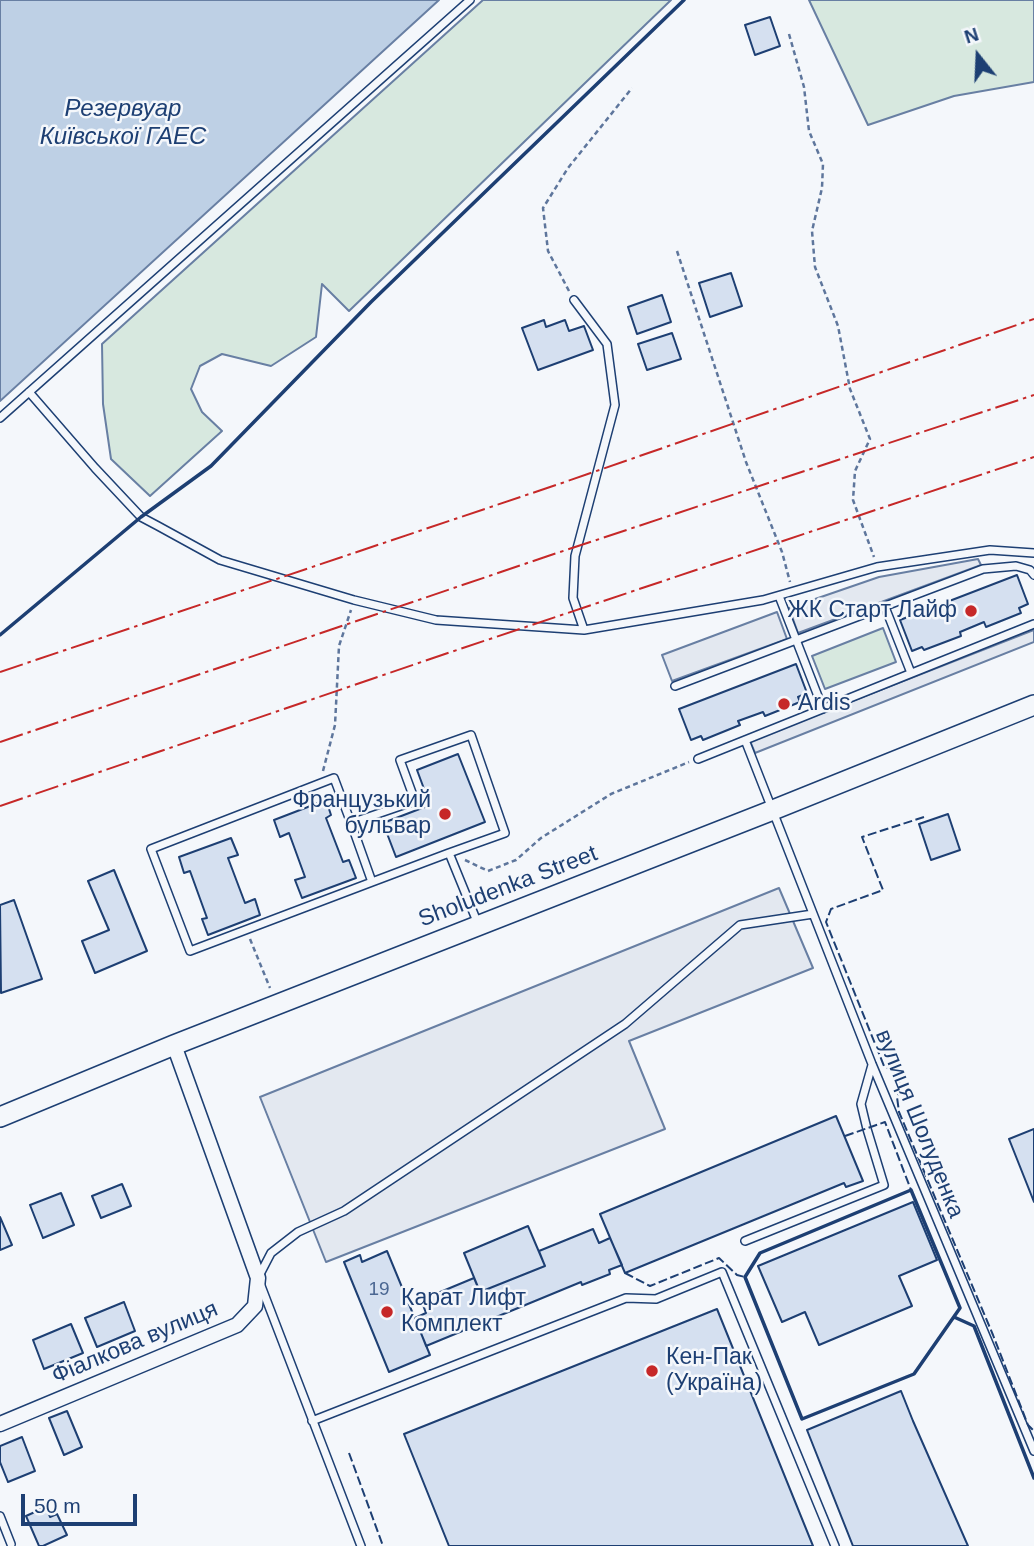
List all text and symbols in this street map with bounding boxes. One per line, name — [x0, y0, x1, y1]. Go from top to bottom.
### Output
north arrow — [943, 21, 1013, 91]
text: N — [962, 23, 981, 48]
water label: Резервуар Київської ГАЕС — [40, 95, 206, 151]
place label: ЖК Старт Лайф — [787, 597, 957, 625]
marker: ЖК Старт Лайф — [963, 603, 979, 619]
place label: Ardis — [798, 690, 850, 718]
marker: Ardis — [776, 696, 792, 712]
place label: Французький бульвар — [292, 787, 431, 841]
marker: Французький бульвар — [437, 806, 453, 822]
street label: Sholudenka Street — [415, 840, 601, 934]
street label: вулиця Шолуденка — [869, 1026, 969, 1222]
house number: 19 — [368, 1279, 390, 1301]
place label: Карат Лифт Комплект — [401, 1285, 526, 1339]
street label: Фіалкова вулиця — [48, 1296, 222, 1390]
marker: Карат Лифт Комплект — [379, 1304, 395, 1320]
place label: Кен-Пак (Україна) — [666, 1344, 762, 1398]
marker: Кен-Пак (Україна) — [644, 1363, 660, 1379]
scale bar — [24, 1480, 140, 1524]
text: 50 m — [34, 1494, 81, 1517]

